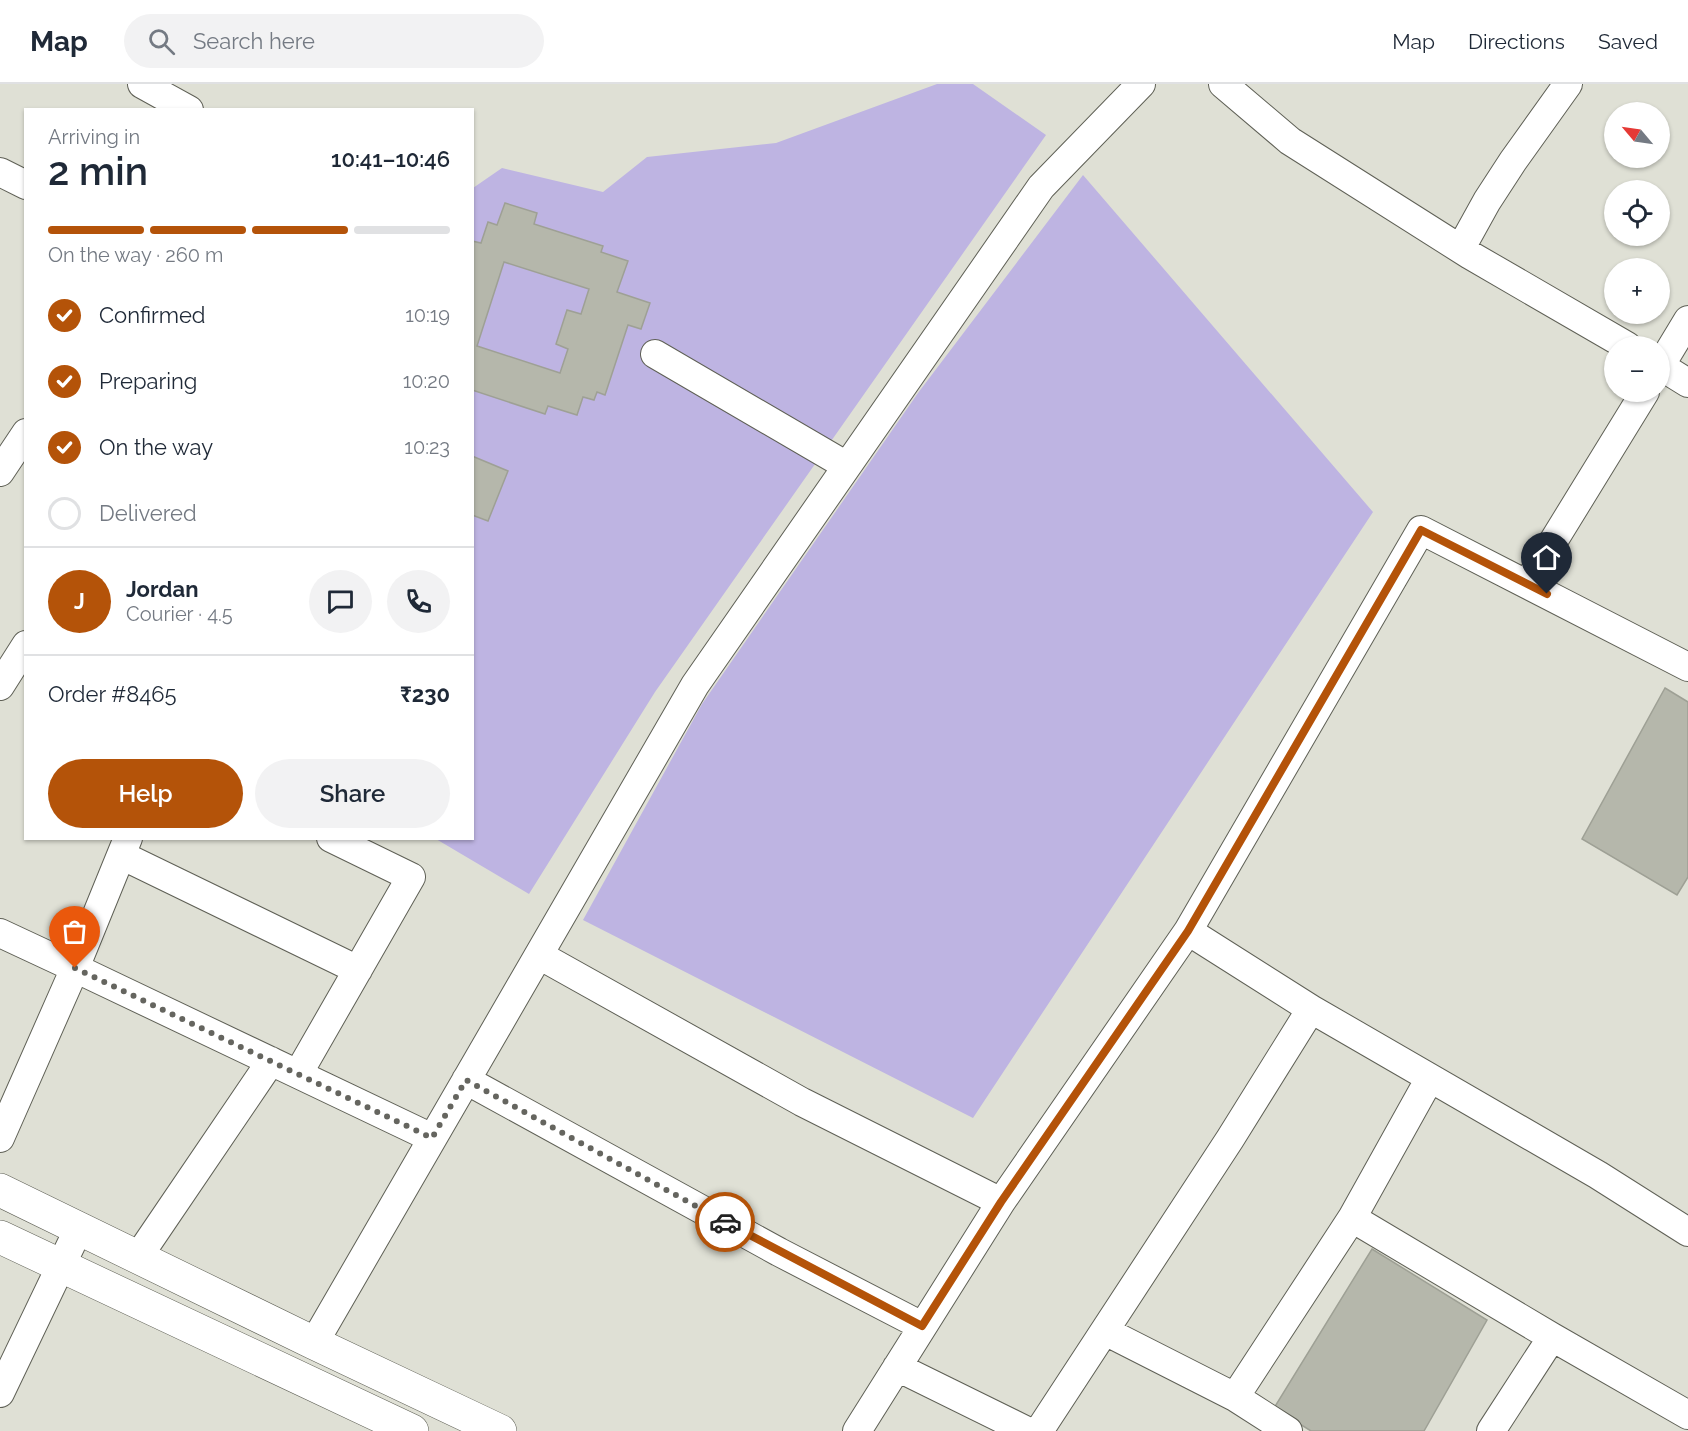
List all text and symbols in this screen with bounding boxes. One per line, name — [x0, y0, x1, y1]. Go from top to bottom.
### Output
search box — [124, 14, 544, 68]
text: Map — [30, 25, 88, 58]
icon: search — [145, 25, 178, 58]
text: Search here — [193, 28, 315, 54]
text: Map — [1392, 29, 1435, 54]
text: Directions — [1468, 29, 1565, 54]
text: Saved — [1598, 29, 1658, 54]
north arrow — [1604, 102, 1670, 168]
map controls — [1604, 102, 1670, 402]
text: Arriving in — [48, 125, 140, 149]
text: 10:41–10:46 — [331, 146, 450, 172]
text: 2 min — [48, 148, 148, 194]
button: locate — [1604, 180, 1670, 246]
text: On the way · 260 m — [48, 243, 223, 267]
button: + — [1604, 258, 1670, 324]
icon: check — [48, 299, 81, 332]
text: Confirmed — [99, 302, 206, 328]
text: 10:19 — [405, 303, 450, 327]
button: − — [1604, 336, 1670, 402]
icon: check — [48, 365, 81, 398]
text: Preparing — [99, 368, 197, 394]
text: 10:20 — [403, 369, 450, 393]
icon: check — [48, 431, 81, 464]
text: On the way — [99, 434, 213, 460]
text: 10:23 — [404, 435, 450, 459]
text: Delivered — [99, 500, 197, 526]
pin — [1521, 532, 1572, 594]
icon: home — [1530, 541, 1563, 574]
button: chat — [309, 570, 372, 633]
button: phone — [387, 570, 450, 633]
text: Jordan — [126, 576, 198, 602]
text: J — [74, 588, 85, 614]
text: Courier · 4.5 — [126, 602, 233, 626]
text: Order #8465 — [48, 681, 177, 707]
text: ₹230 — [400, 681, 450, 707]
button: Help — [48, 759, 243, 828]
button: Share — [255, 759, 450, 828]
pin — [49, 906, 100, 968]
icon: bag — [58, 915, 91, 948]
courier — [695, 1192, 755, 1252]
icon: car — [709, 1206, 742, 1239]

